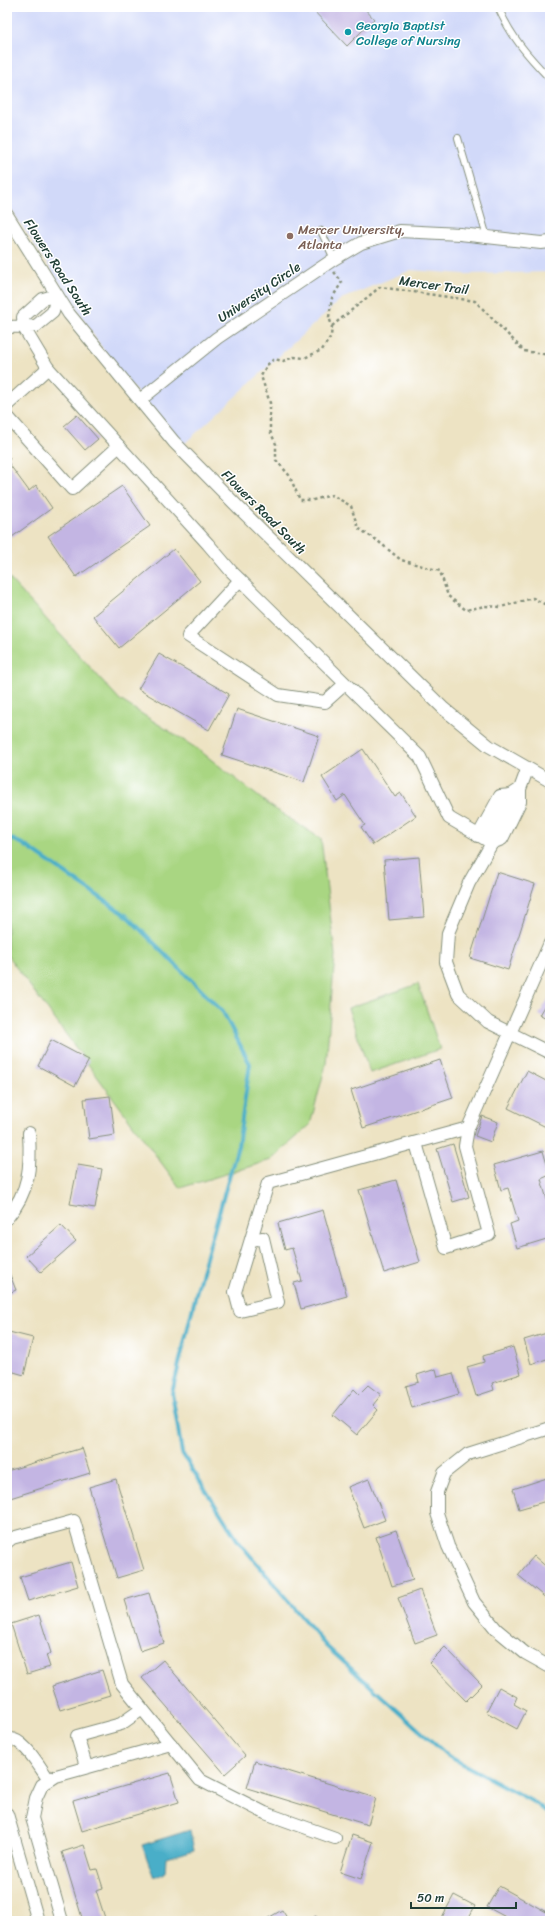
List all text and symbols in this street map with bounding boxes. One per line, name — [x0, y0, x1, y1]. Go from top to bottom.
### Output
place label: Georgia Baptist College of Nursing — [356, 14, 461, 52]
marker: Georgia Baptist College of Nursing — [343, 27, 353, 37]
street label: Flowers Road South — [18, 214, 98, 321]
place label: Mercer University, Atlanta — [297, 218, 405, 256]
marker: Mercer University, Atlanta — [285, 231, 295, 241]
street label: University Circle — [213, 255, 306, 329]
street label: Mercer Trail — [398, 269, 470, 301]
street label: Flowers Road South — [216, 464, 312, 560]
scale bar — [411, 1884, 516, 1910]
text: 50 m — [417, 1887, 444, 1909]

